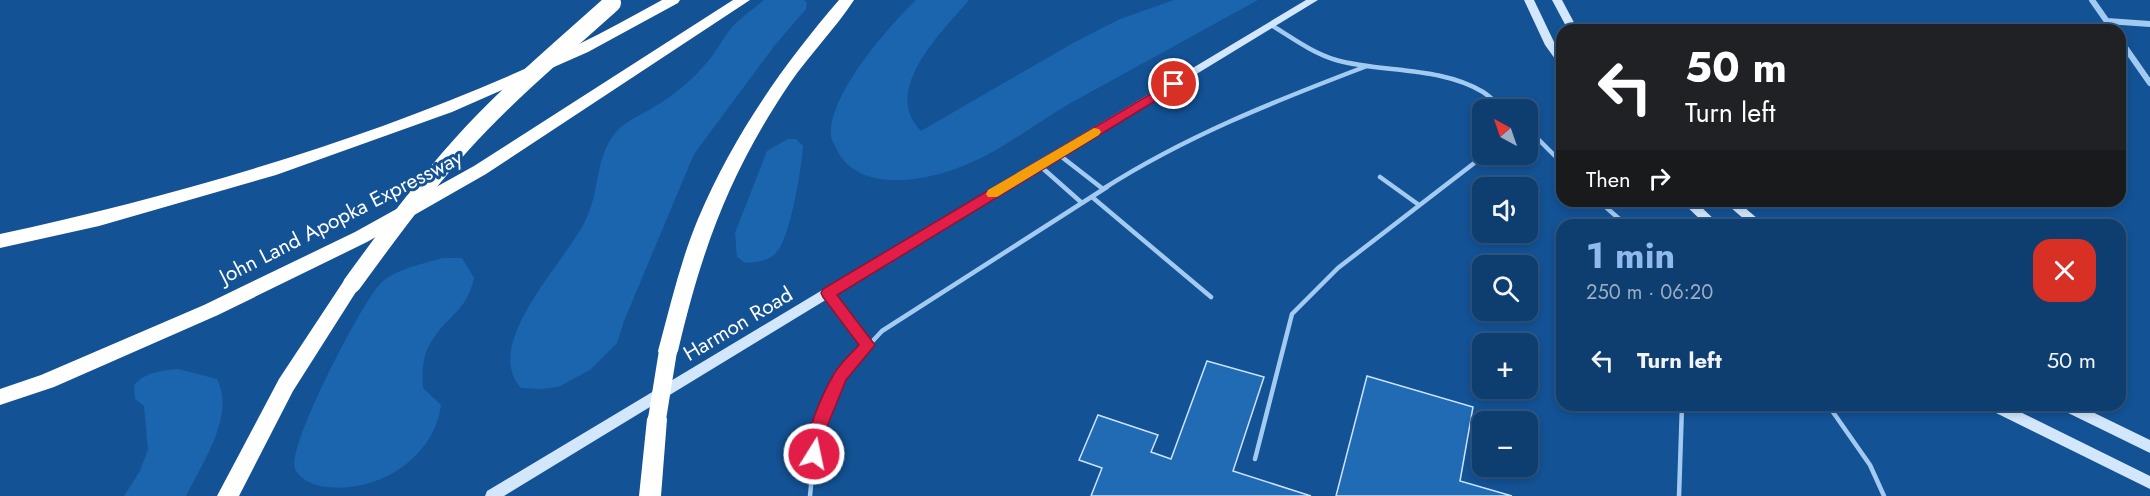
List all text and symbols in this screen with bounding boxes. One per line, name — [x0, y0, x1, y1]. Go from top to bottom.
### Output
text: 50 m — [1685, 37, 1787, 98]
icon: left — [1586, 48, 1664, 126]
pin — [1148, 58, 1199, 109]
icon: arrive — [1157, 67, 1190, 100]
text: Turn left — [1685, 93, 1775, 132]
north arrow — [1472, 99, 1538, 165]
map controls — [1472, 99, 1538, 477]
street label: John Land Apopka Expressway — [212, 142, 468, 293]
icon: right — [1643, 162, 1676, 195]
text: Then — [1586, 163, 1631, 195]
button: sound — [1472, 177, 1538, 243]
text: 1 min — [1586, 229, 1675, 281]
button: close — [2033, 239, 2096, 302]
button: search — [1472, 255, 1538, 321]
text: 250 m · 06:20 — [1586, 278, 1713, 307]
street label: Harmon Road — [678, 280, 798, 368]
button: + — [1472, 333, 1538, 399]
icon: left — [1586, 344, 1619, 377]
text: Turn left — [1637, 344, 1722, 376]
text: 50 m — [2047, 344, 2096, 376]
button: − — [1472, 411, 1538, 477]
position arrow — [782, 422, 846, 486]

